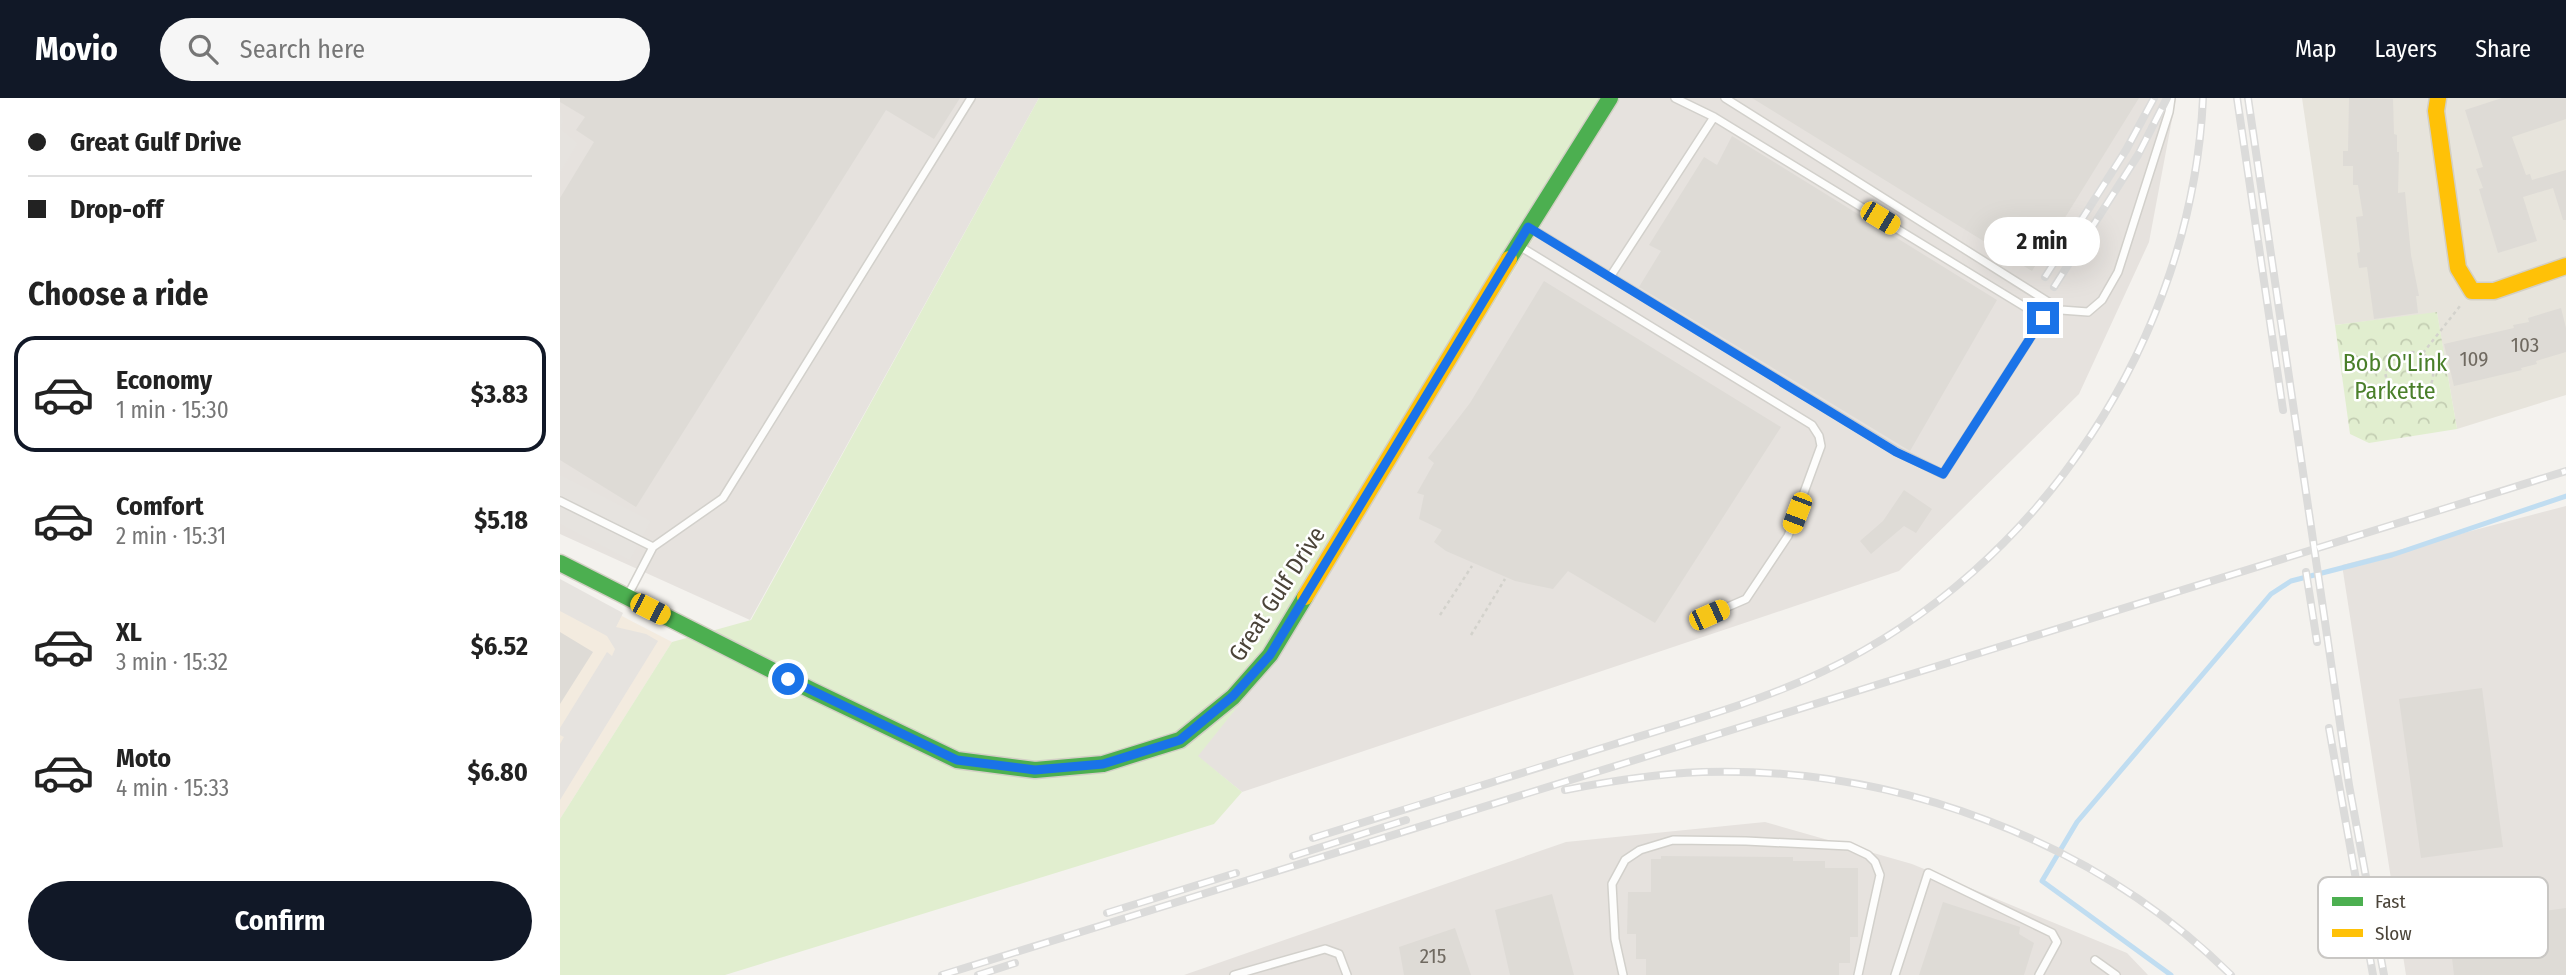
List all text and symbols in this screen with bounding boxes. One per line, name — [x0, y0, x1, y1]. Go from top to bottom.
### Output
search box — [160, 18, 650, 81]
text: Movio — [35, 29, 118, 69]
icon: search — [184, 30, 222, 68]
text: Search here — [240, 34, 365, 65]
text: Map — [2295, 35, 2337, 63]
text: Layers — [2375, 35, 2437, 63]
text: Share — [2475, 35, 2531, 63]
text: Great Gulf Drive — [70, 127, 241, 158]
text: Drop-off — [70, 194, 163, 225]
car — [1857, 198, 1904, 238]
callout: 2 min — [1985, 216, 2101, 266]
text: 2 min — [2017, 227, 2068, 255]
text: Choose a ride — [28, 275, 209, 313]
route end — [2027, 302, 2059, 334]
house number: 103 — [2511, 332, 2539, 358]
house number: 109 — [2459, 346, 2489, 372]
park label: Bob O'Link Parkette — [2343, 349, 2448, 405]
icon: car — [32, 363, 95, 426]
text: Economy — [116, 365, 212, 396]
text: $3.83 — [471, 379, 528, 410]
text: 1 min · 15:30 — [116, 396, 229, 424]
icon: car — [32, 489, 95, 552]
car — [1780, 490, 1815, 536]
text: Comfort — [116, 491, 204, 522]
text: $5.18 — [474, 505, 528, 536]
street label: Great Gulf Drive — [1223, 521, 1331, 667]
text: 2 min · 15:31 — [116, 522, 226, 550]
car — [627, 590, 674, 628]
car — [1686, 597, 1733, 633]
icon: car — [32, 615, 95, 678]
text: XL — [116, 617, 142, 648]
text: $6.52 — [471, 631, 528, 662]
text: 3 min · 15:32 — [116, 648, 228, 676]
route start — [772, 663, 804, 695]
icon: car — [32, 741, 95, 804]
text: Moto — [116, 743, 171, 774]
text: $6.80 — [468, 757, 528, 788]
text: 4 min · 15:33 — [116, 774, 229, 802]
legend — [2318, 877, 2548, 958]
button: Confirm — [28, 881, 532, 961]
text: Fast — [2375, 890, 2406, 913]
text: Slow — [2375, 922, 2412, 945]
house number: 215 — [1420, 943, 1446, 969]

